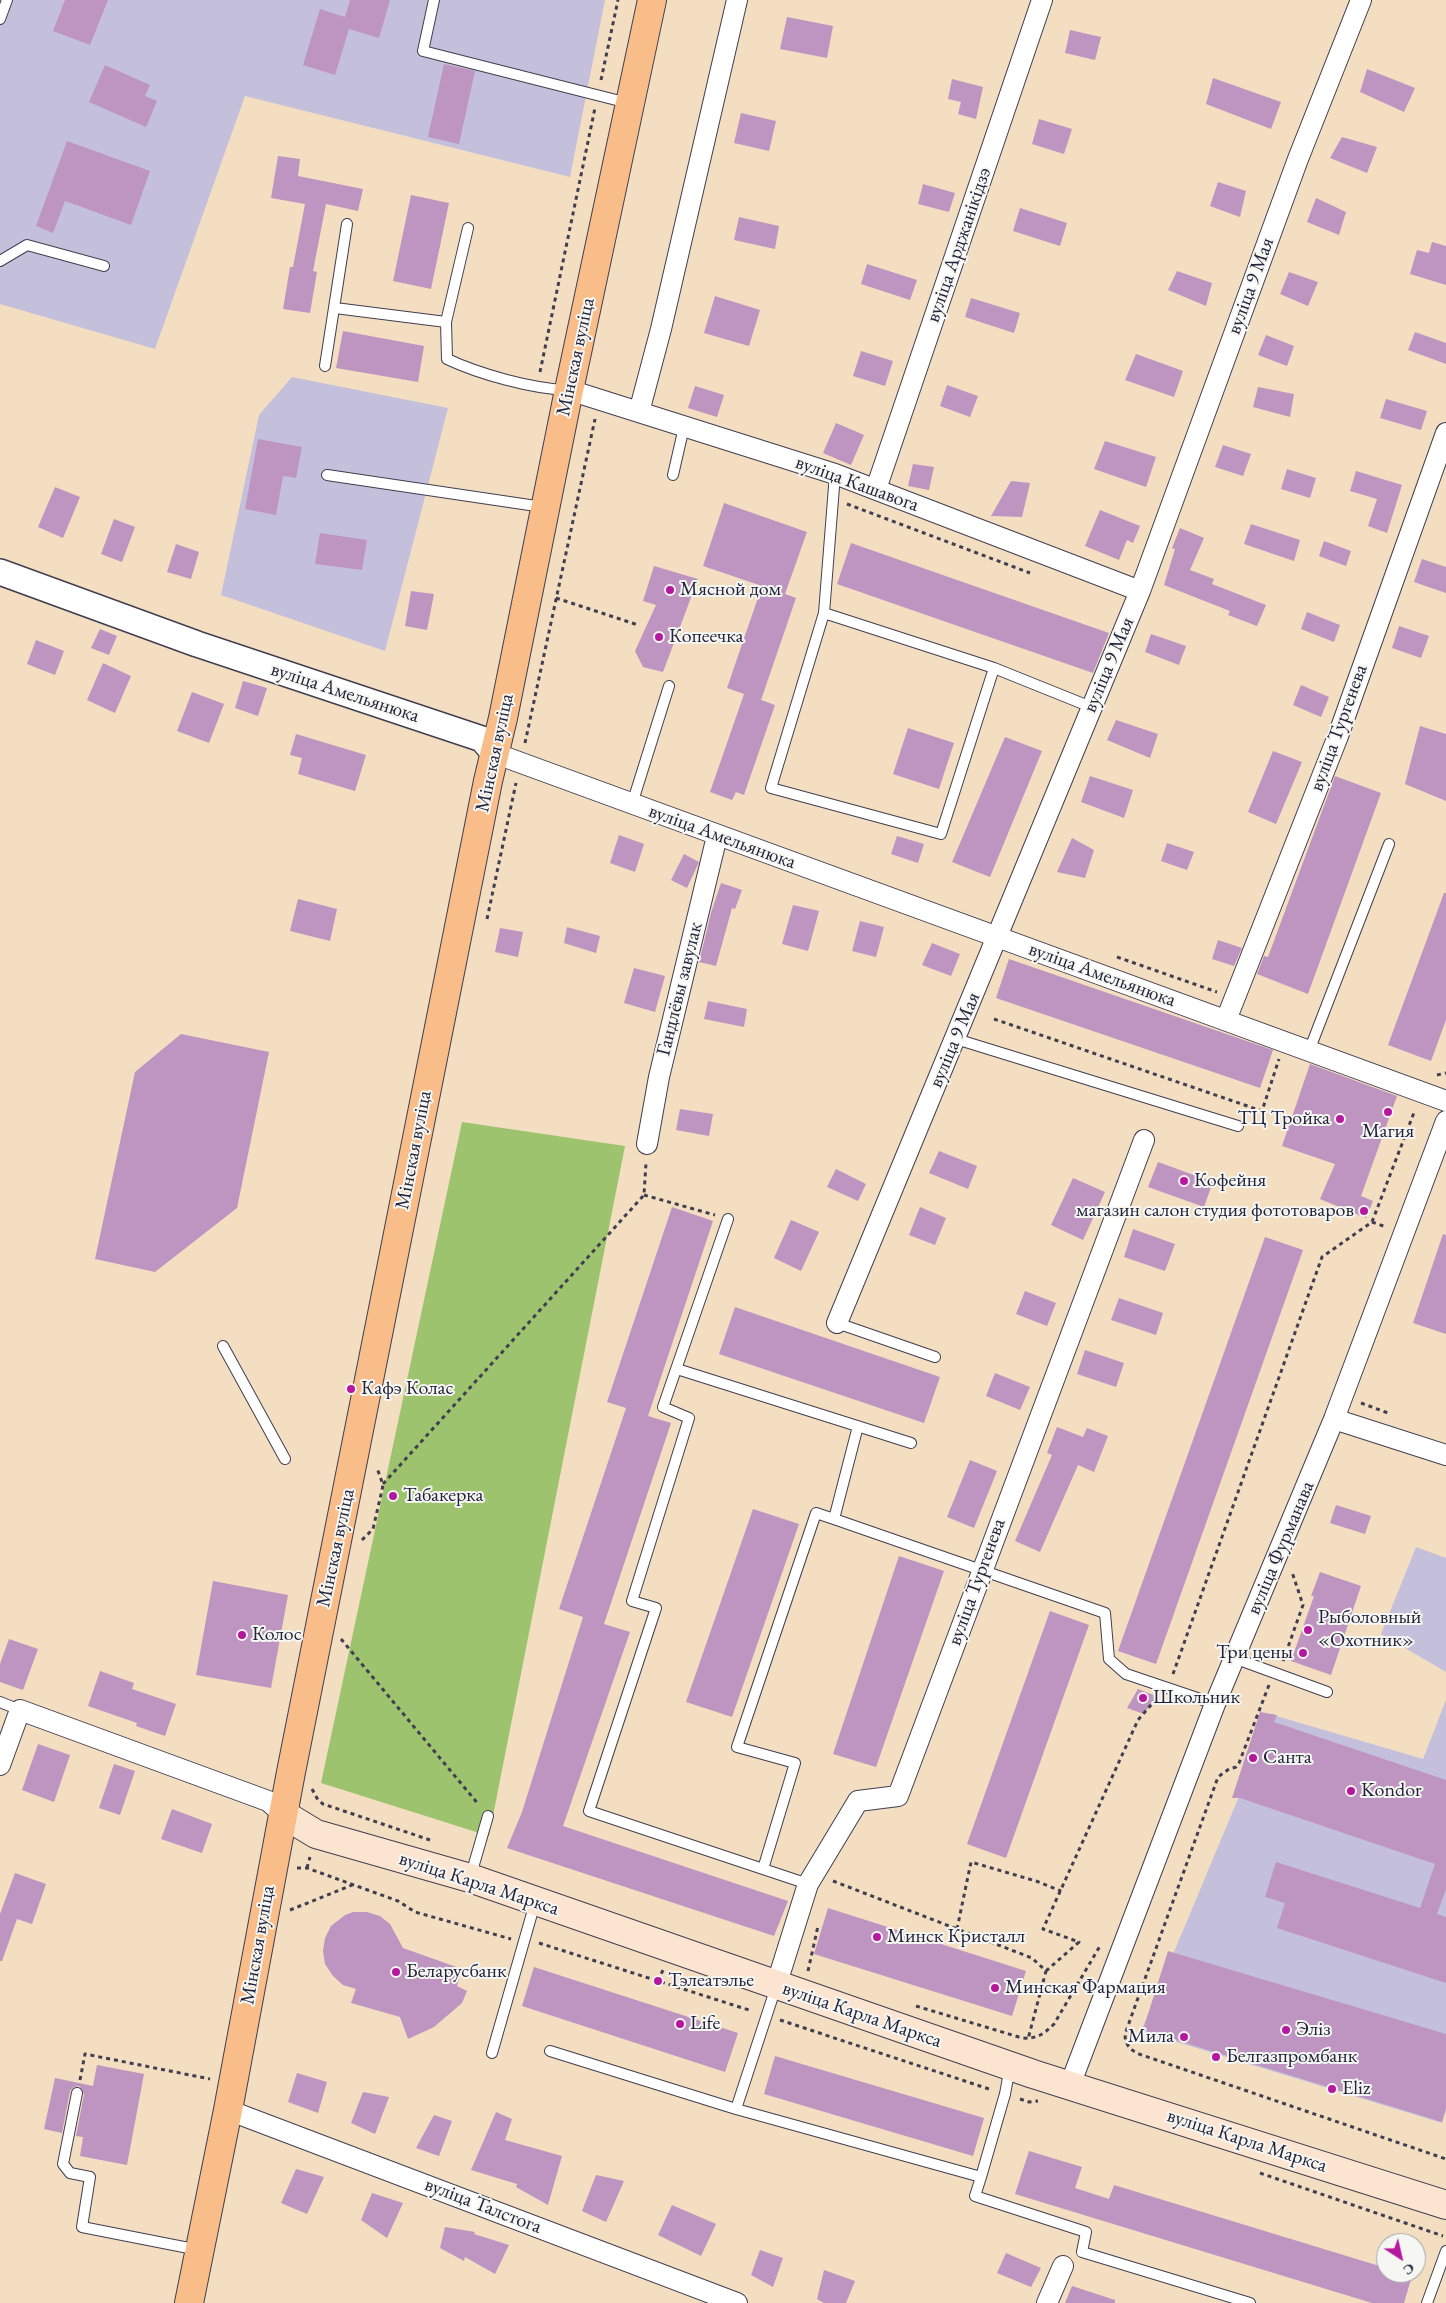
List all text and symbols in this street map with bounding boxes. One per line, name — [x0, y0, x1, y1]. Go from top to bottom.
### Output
street label: вуліца Арджанікідзэ — [921, 164, 997, 326]
street label: вуліца 9 Мая — [1222, 234, 1280, 338]
street label: Мінская вуліца — [552, 296, 600, 418]
street label: вуліца Кашавога — [792, 451, 922, 517]
place label: Мясной дом — [680, 578, 781, 602]
marker: Мясной дом — [664, 584, 676, 596]
street label: вуліца 9 Мая — [1078, 614, 1140, 716]
place label: Копеечка — [669, 625, 743, 649]
marker: Копеечка — [653, 631, 665, 643]
street label: вуліца Амельянюка — [268, 658, 422, 728]
street label: вуліца Тургенева — [1305, 661, 1373, 795]
street label: Мінская вуліца — [471, 692, 519, 814]
street label: вуліца Амельянюка — [645, 799, 799, 875]
street label: Гандлёвы завулак — [652, 920, 708, 1058]
street label: вуліца Амельянюка — [1025, 937, 1179, 1013]
street label: вуліца 9 Мая — [924, 989, 986, 1091]
street label: Мінская вуліца — [391, 1089, 437, 1211]
marker: Магия — [1382, 1106, 1394, 1118]
place label: ТЦ Тройка — [1238, 1107, 1330, 1131]
marker: ТЦ Тройка — [1334, 1113, 1346, 1125]
place label: Магия — [1362, 1120, 1414, 1144]
place label: Кофейня — [1194, 1169, 1266, 1193]
marker: Кофейня — [1178, 1175, 1190, 1187]
place label: магазин салон студия фототоваров — [1076, 1199, 1354, 1223]
marker: магазин салон студия фототоваров — [1358, 1205, 1370, 1217]
place label: Кафэ Колас — [361, 1377, 454, 1401]
marker: Кафэ Колас — [345, 1383, 357, 1395]
street label: вуліца Фурманава — [1242, 1478, 1320, 1618]
place label: Табакерка — [403, 1484, 484, 1508]
street label: Мінская вуліца — [312, 1487, 360, 1609]
marker: Табакерка — [387, 1490, 399, 1502]
street label: вуліца Тургенева — [943, 1515, 1011, 1649]
place label: Рыболовный «Охотник» — [1318, 1606, 1421, 1653]
place label: Колос — [252, 1623, 302, 1647]
marker: Рыболовный «Охотник» — [1302, 1624, 1314, 1636]
marker: Колос — [236, 1629, 248, 1641]
place label: Три цены — [1216, 1641, 1293, 1665]
marker: Три цены — [1297, 1647, 1309, 1659]
place label: Школьник — [1153, 1686, 1240, 1710]
marker: Школьник — [1137, 1692, 1149, 1704]
place label: Санта — [1263, 1746, 1312, 1770]
marker: Санта — [1247, 1752, 1259, 1764]
place label: Kondor — [1361, 1779, 1422, 1803]
marker: Kondor — [1345, 1785, 1357, 1797]
street label: вуліца Карла Маркса — [396, 1847, 562, 1921]
street label: Мінская вуліца — [236, 1884, 280, 2006]
place label: Минск Кристалл — [887, 1925, 1025, 1949]
marker: Минск Кристалл — [871, 1931, 883, 1943]
place label: Беларусбанк — [406, 1960, 506, 1984]
marker: Беларусбанк — [390, 1966, 402, 1978]
place label: Тэлеатэлье — [668, 1969, 754, 1993]
marker: Тэлеатэлье — [652, 1975, 664, 1987]
street label: вуліца Карла Маркса — [779, 1976, 945, 2054]
place label: Минская Фармация — [1005, 1976, 1166, 2000]
marker: Минская Фармация — [989, 1982, 1001, 1994]
place label: Life — [690, 2012, 720, 2036]
marker: Life — [674, 2018, 686, 2030]
place label: Эліз — [1296, 2018, 1331, 2042]
marker: Эліз — [1280, 2024, 1292, 2036]
place label: Мила — [1128, 2025, 1174, 2049]
marker: Мила — [1178, 2031, 1190, 2043]
place label: Белгазпромбанк — [1226, 2045, 1357, 2069]
marker: Белгазпромбанк — [1210, 2051, 1222, 2063]
place label: Eliz — [1342, 2077, 1371, 2101]
marker: Eliz — [1326, 2083, 1338, 2095]
street label: вуліца Карла Маркса — [1164, 2104, 1330, 2178]
street label: вуліца Талстога — [421, 2173, 545, 2239]
north arrow — [1376, 2233, 1426, 2283]
text: С — [1400, 2259, 1418, 2280]

